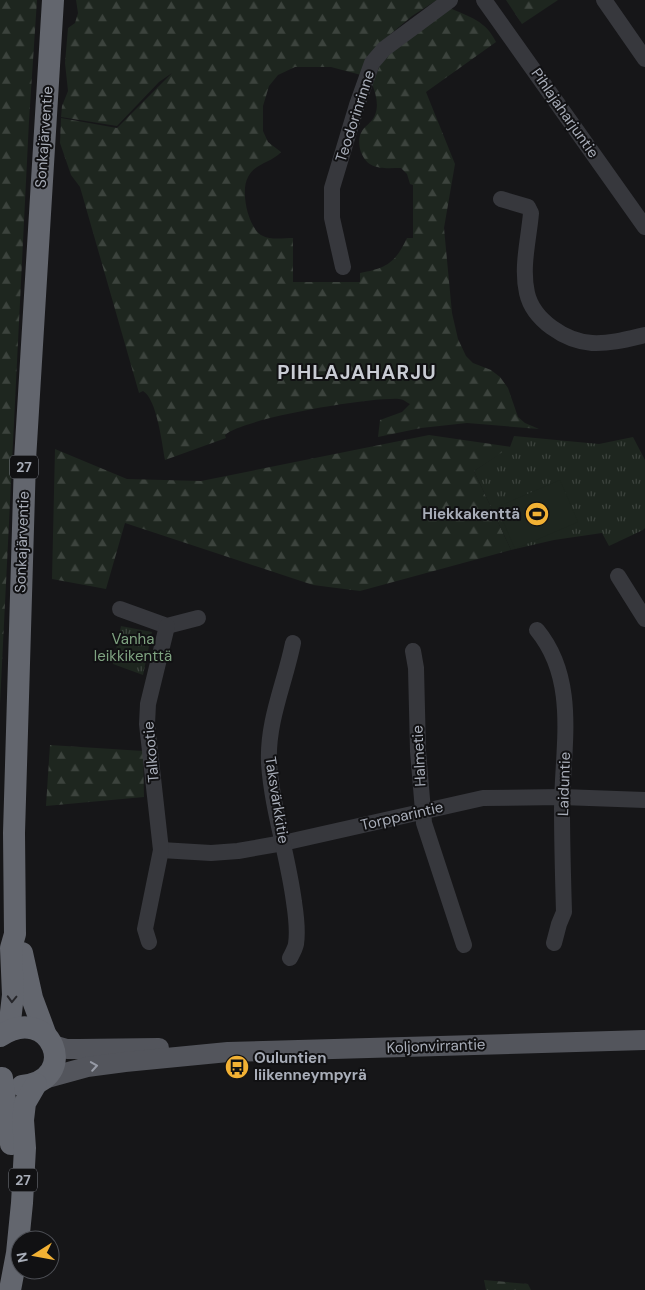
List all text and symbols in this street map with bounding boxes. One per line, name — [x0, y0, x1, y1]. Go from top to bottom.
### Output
street label: Pihlajaharjuntie — [527, 64, 603, 162]
street label: Teodorinrinne — [331, 68, 379, 164]
street label: Sonkajärventie — [30, 85, 58, 189]
district label: PIHLAJAHARJU — [277, 359, 437, 385]
road number: 27 — [10, 456, 38, 478]
street label: Sonkajärventie — [10, 491, 34, 593]
sports icon: Hiekkakenttä — [524, 501, 550, 527]
place label: Hiekkakenttä — [422, 504, 520, 524]
park label: Vanha leikkikenttä — [94, 629, 172, 666]
street label: Talkootie — [138, 721, 164, 783]
street label: Halmetie — [407, 725, 431, 787]
street label: Laiduntie — [553, 752, 575, 816]
street label: Taksvärkkitie — [260, 755, 294, 845]
street label: Torpparintie — [359, 797, 445, 835]
one-way arrow — [7, 996, 18, 1004]
street label: Koljonvirrantie — [386, 1034, 486, 1058]
place label: Ouluntien liikenneympyrä — [254, 1048, 367, 1085]
bus stop icon: Ouluntien liikenneympyrä — [224, 1054, 250, 1080]
one-way arrow — [90, 1061, 98, 1072]
road number: 27 — [9, 1168, 37, 1192]
north arrow — [10, 1230, 60, 1280]
text: N — [12, 1251, 32, 1264]

